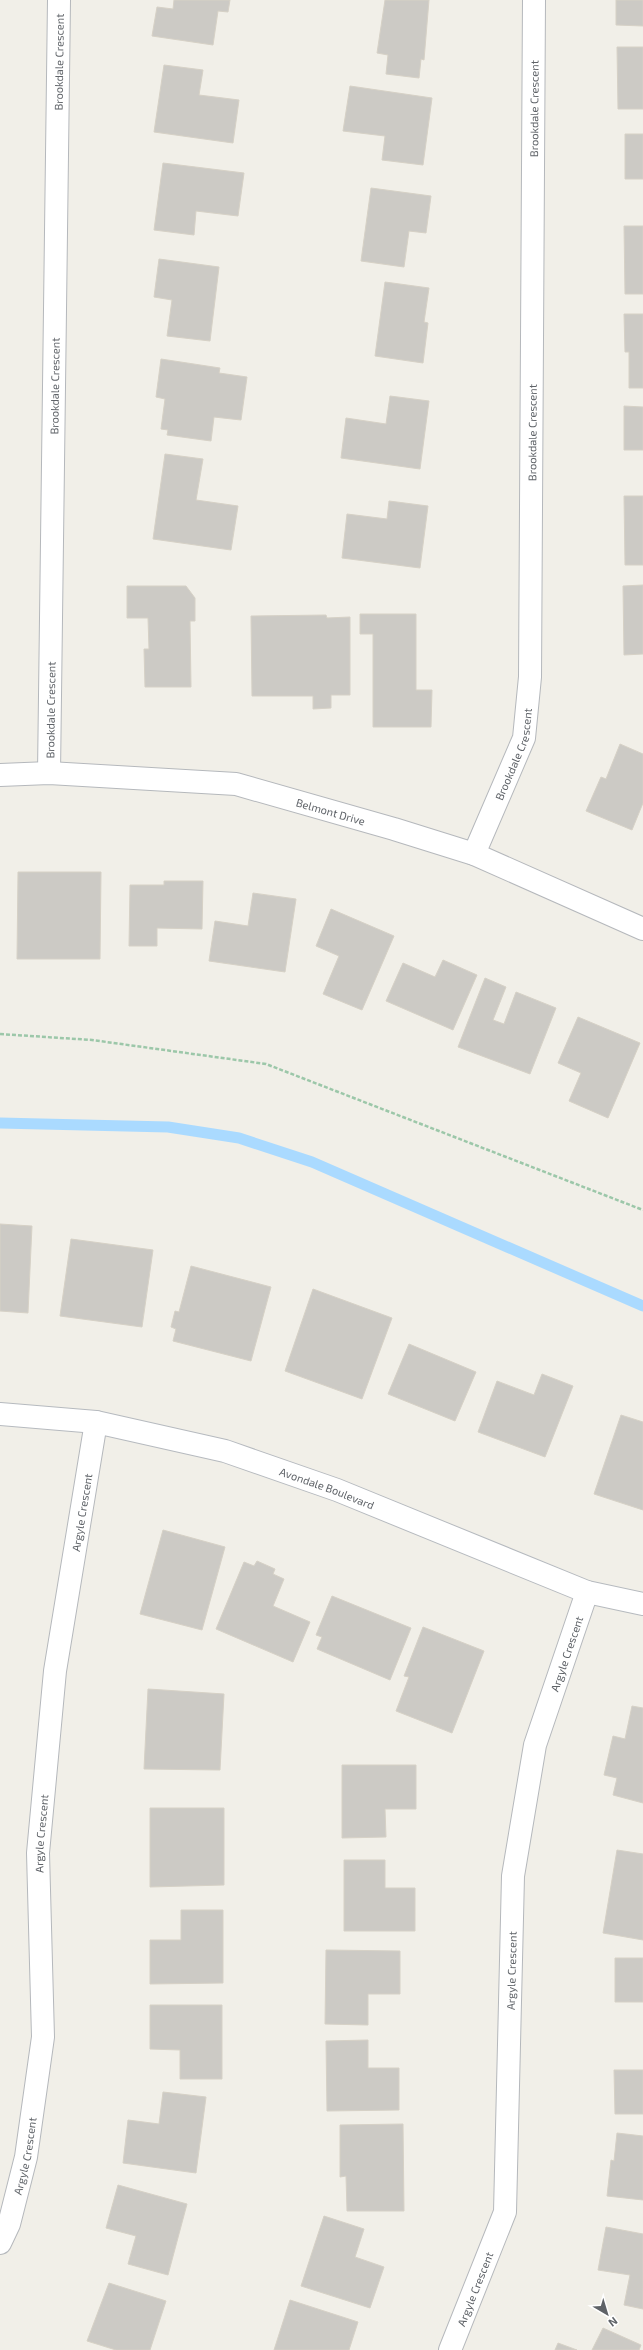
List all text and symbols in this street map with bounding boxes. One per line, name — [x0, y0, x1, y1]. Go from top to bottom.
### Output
street label: Brookdale Crescent — [51, 13, 65, 111]
street label: Brookdale Crescent — [527, 60, 540, 157]
street label: Brookdale Crescent — [47, 337, 61, 435]
street label: Brookdale Crescent — [525, 384, 538, 481]
street label: Brookdale Crescent — [43, 661, 57, 759]
street label: Brookdale Crescent — [492, 707, 533, 802]
street label: Belmont Drive — [295, 795, 367, 827]
street label: Avondale Boulevard — [278, 1464, 376, 1511]
street label: Argyle Crescent — [68, 1472, 94, 1552]
street label: Argyle Crescent — [547, 1614, 585, 1693]
street label: Argyle Crescent — [31, 1794, 50, 1873]
street label: Argyle Crescent — [503, 1931, 518, 2010]
street label: Argyle Crescent — [10, 2116, 38, 2196]
street label: Argyle Crescent — [454, 2250, 495, 2328]
north arrow — [587, 2294, 627, 2334]
text: N — [606, 2315, 621, 2330]

